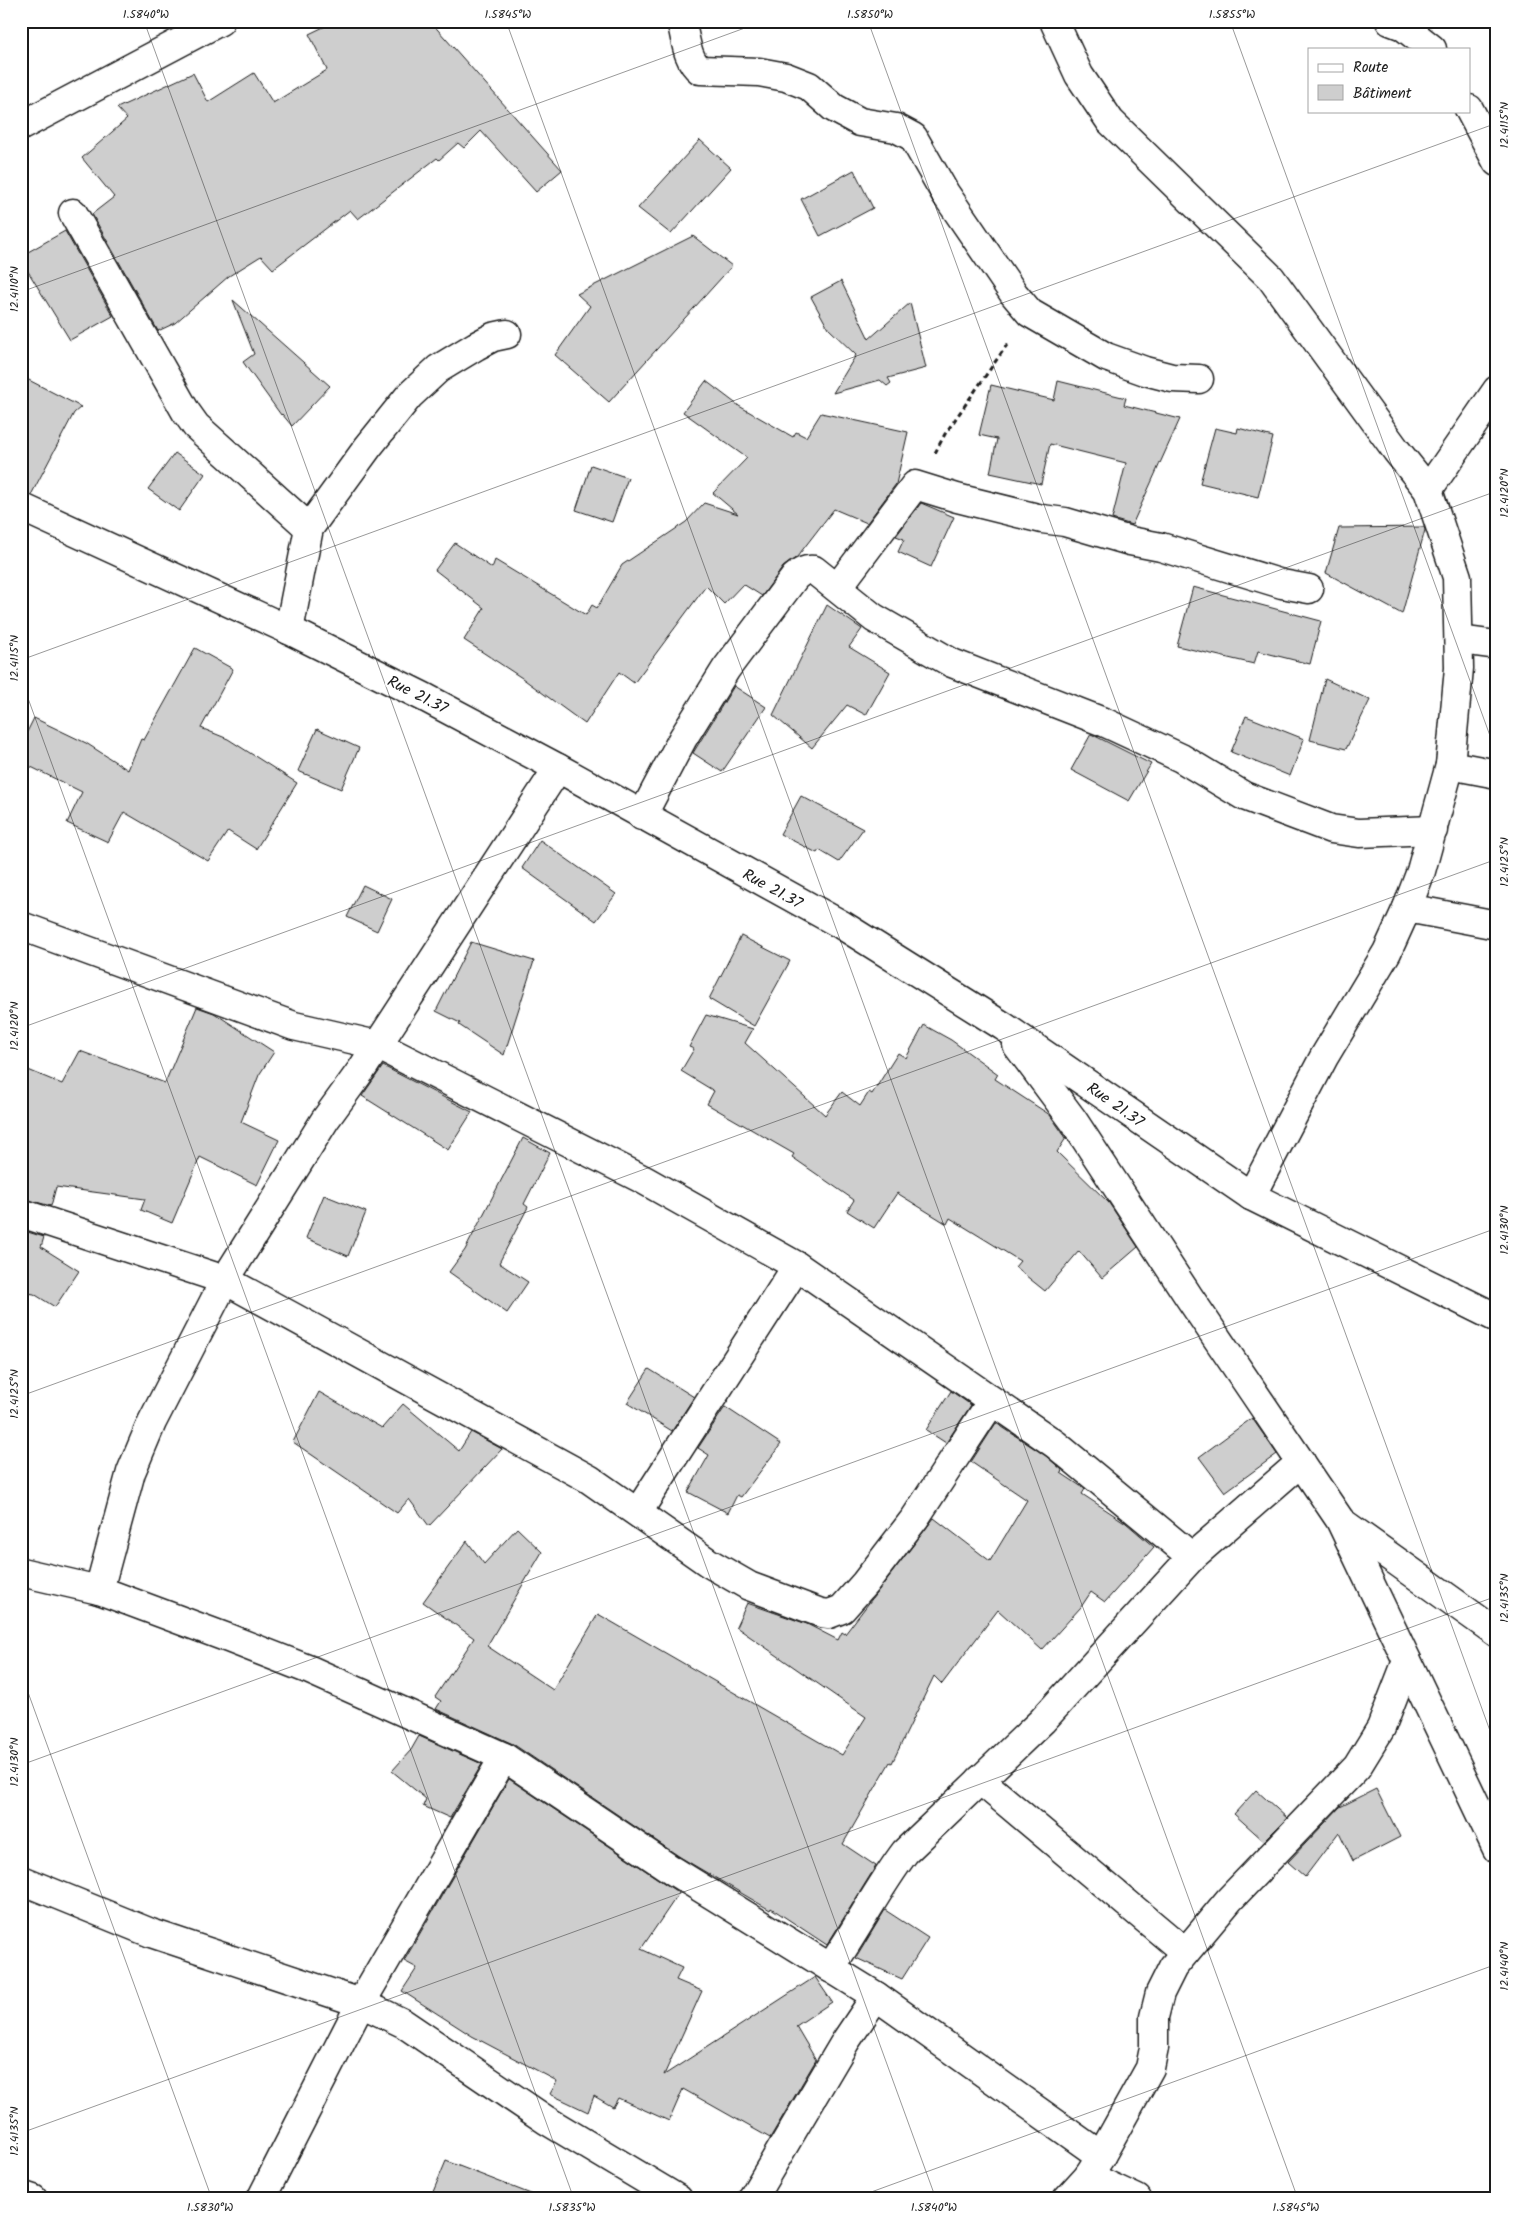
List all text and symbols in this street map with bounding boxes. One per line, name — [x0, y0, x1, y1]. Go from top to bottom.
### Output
text: 1.5840°W — [123, 5, 169, 24]
text: 1.5845°W — [485, 5, 531, 24]
text: 1.5850°W — [847, 5, 893, 24]
text: 1.5855°W — [1209, 5, 1255, 24]
legend — [1308, 48, 1470, 112]
text: Route — [1353, 56, 1389, 80]
text: Bâtiment — [1353, 82, 1412, 106]
text: 12.4115°N — [1495, 102, 1514, 148]
text: 12.4110°N — [5, 266, 24, 312]
text: 12.4120°N — [1495, 468, 1514, 518]
text: 12.4115°N — [5, 635, 24, 681]
street label: Rue 21.37 — [383, 669, 453, 722]
text: 12.4125°N — [1495, 837, 1514, 887]
street label: Rue 21.37 — [738, 863, 807, 916]
text: 12.4120°N — [5, 1001, 24, 1051]
street label: Rue 21.37 — [1081, 1076, 1150, 1135]
text: 12.4130°N — [1495, 1205, 1514, 1255]
text: 12.4125°N — [5, 1369, 24, 1419]
text: 12.4135°N — [1495, 1573, 1514, 1623]
text: 12.4130°N — [5, 1737, 24, 1787]
text: 12.4140°N — [1495, 1942, 1514, 1990]
text: 12.4135°N — [5, 2106, 24, 2156]
text: 1.5830°W — [187, 2198, 233, 2217]
text: 1.5835°W — [548, 2198, 596, 2217]
text: 1.5840°W — [911, 2198, 957, 2217]
text: 1.5845°W — [1273, 2198, 1319, 2217]

